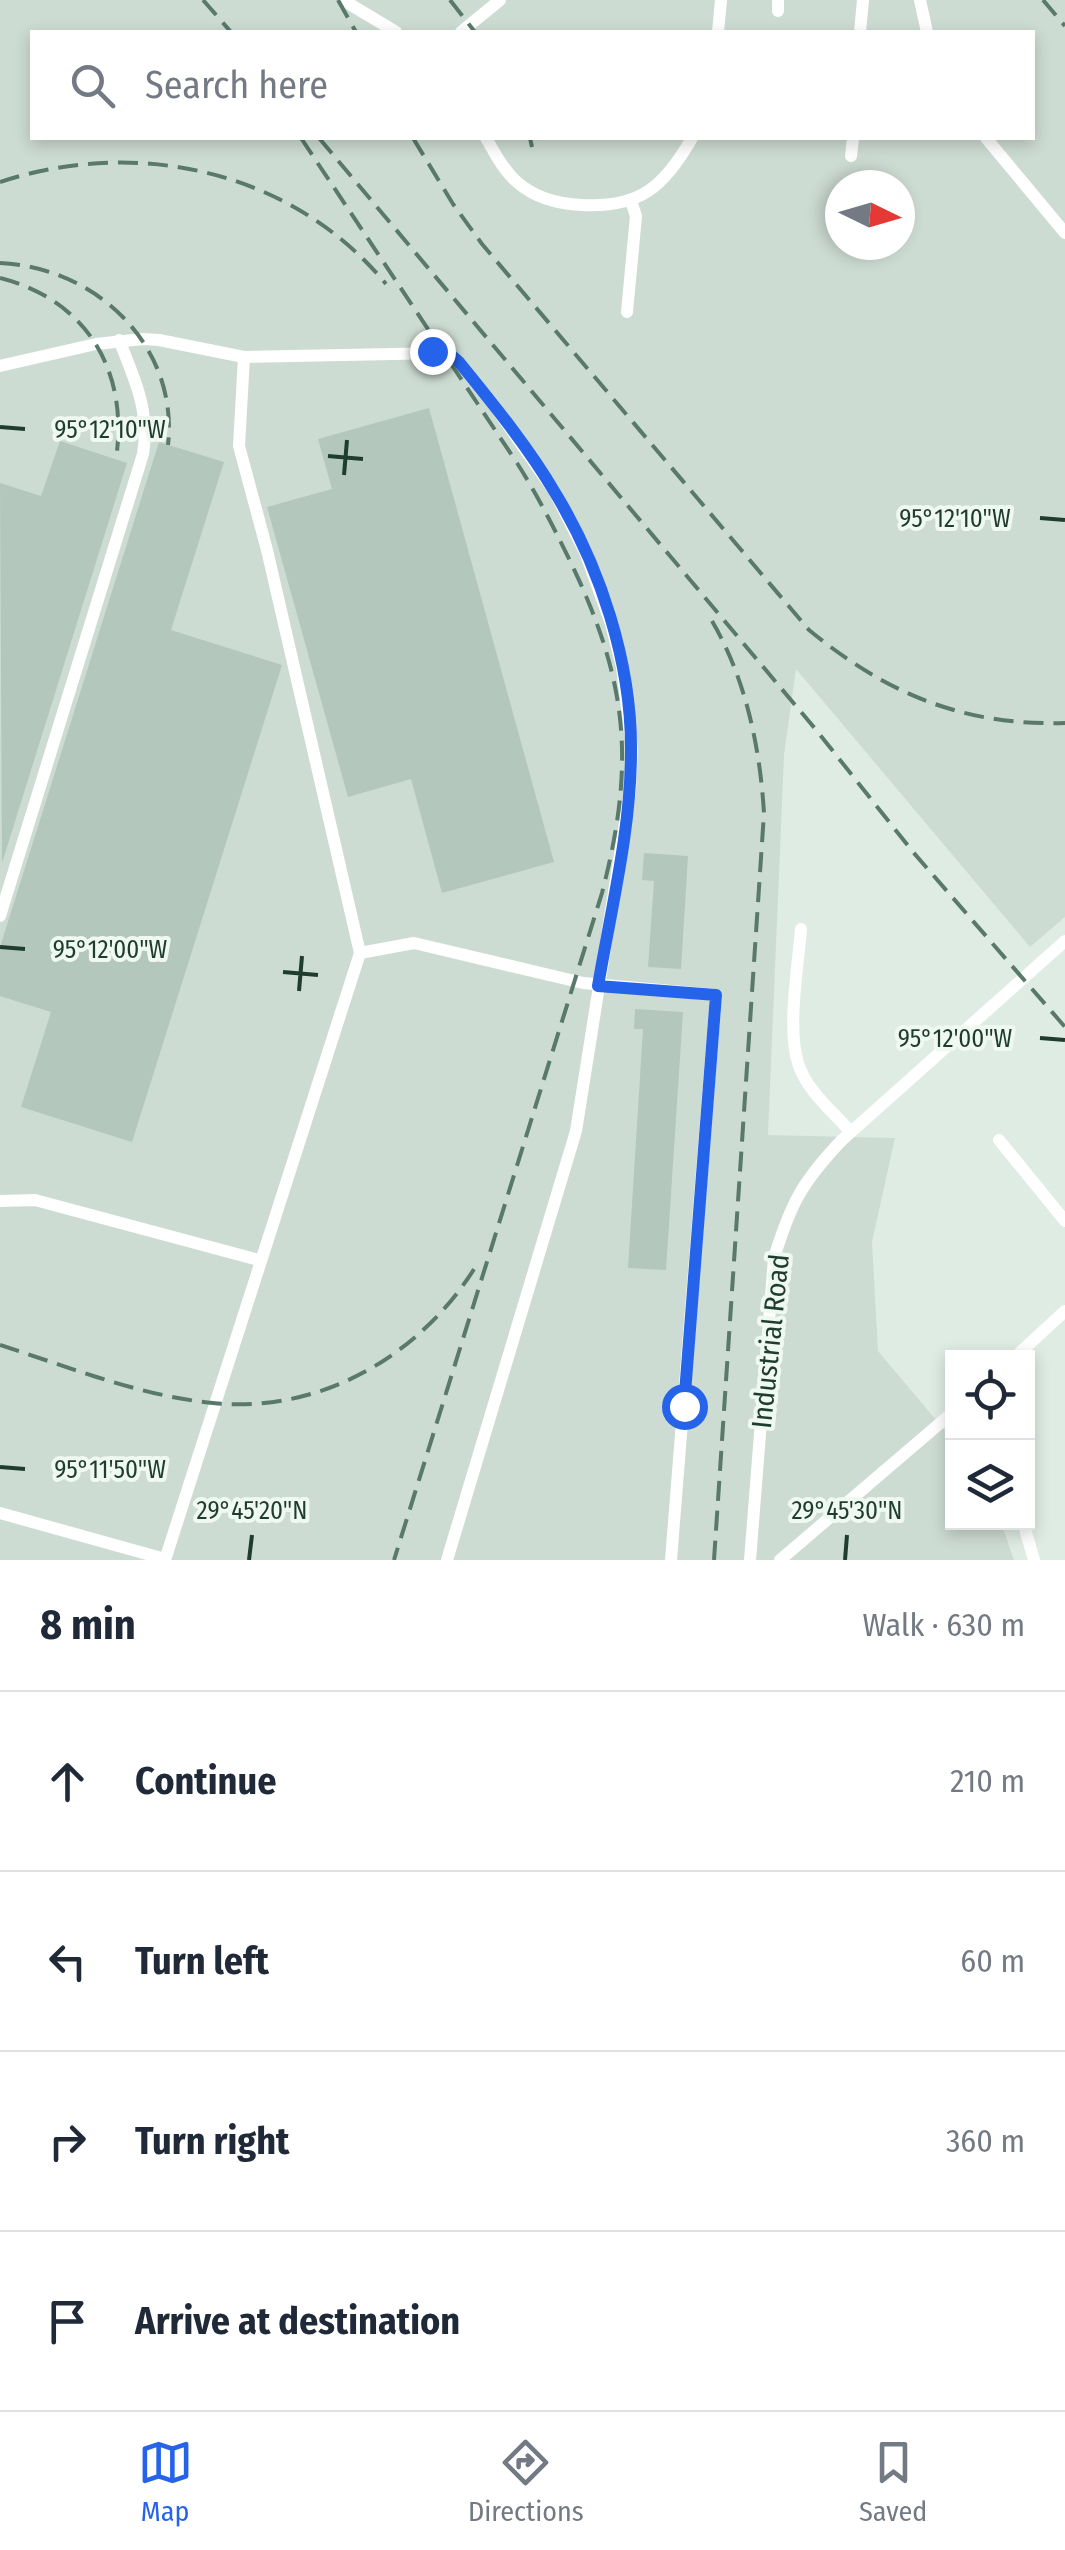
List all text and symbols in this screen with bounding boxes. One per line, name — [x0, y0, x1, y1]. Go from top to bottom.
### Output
search box — [30, 30, 1035, 140]
icon: search — [65, 58, 120, 113]
text: Search here — [145, 62, 328, 108]
north arrow — [825, 170, 915, 260]
route end — [410, 329, 456, 375]
text: 95°12'10"W — [54, 415, 166, 445]
text: 95°12'10"W — [899, 504, 1011, 534]
text: 95°12'00"W — [53, 935, 168, 965]
text: 95°12'00"W — [898, 1024, 1013, 1054]
street label: Industrial Road — [745, 1252, 796, 1430]
map controls — [945, 1350, 1035, 1530]
button: locate — [945, 1350, 1035, 1440]
route start — [662, 1384, 708, 1430]
button: layers — [945, 1440, 1035, 1530]
text: 95°11'50"W — [54, 1455, 166, 1485]
text: 29°45'20"N — [197, 1496, 307, 1526]
text: 29°45'30"N — [791, 1496, 903, 1526]
text: 8 min — [40, 1600, 136, 1650]
text: Walk · 630 m — [863, 1606, 1025, 1644]
icon: ahead — [40, 1754, 95, 1809]
text: Continue — [135, 1758, 276, 1804]
text: 210 m — [950, 1762, 1025, 1800]
icon: left — [40, 1934, 95, 1989]
text: Turn left — [135, 1938, 269, 1984]
text: 60 m — [960, 1942, 1025, 1980]
icon: right — [40, 2114, 95, 2169]
text: Turn right — [135, 2118, 289, 2164]
text: 360 m — [946, 2122, 1025, 2160]
icon: arrive — [40, 2294, 95, 2349]
text: Arrive at destination — [135, 2298, 460, 2344]
tab: Map — [138, 2435, 193, 2528]
tab: Directions — [468, 2435, 584, 2528]
tab: Saved — [859, 2435, 927, 2528]

